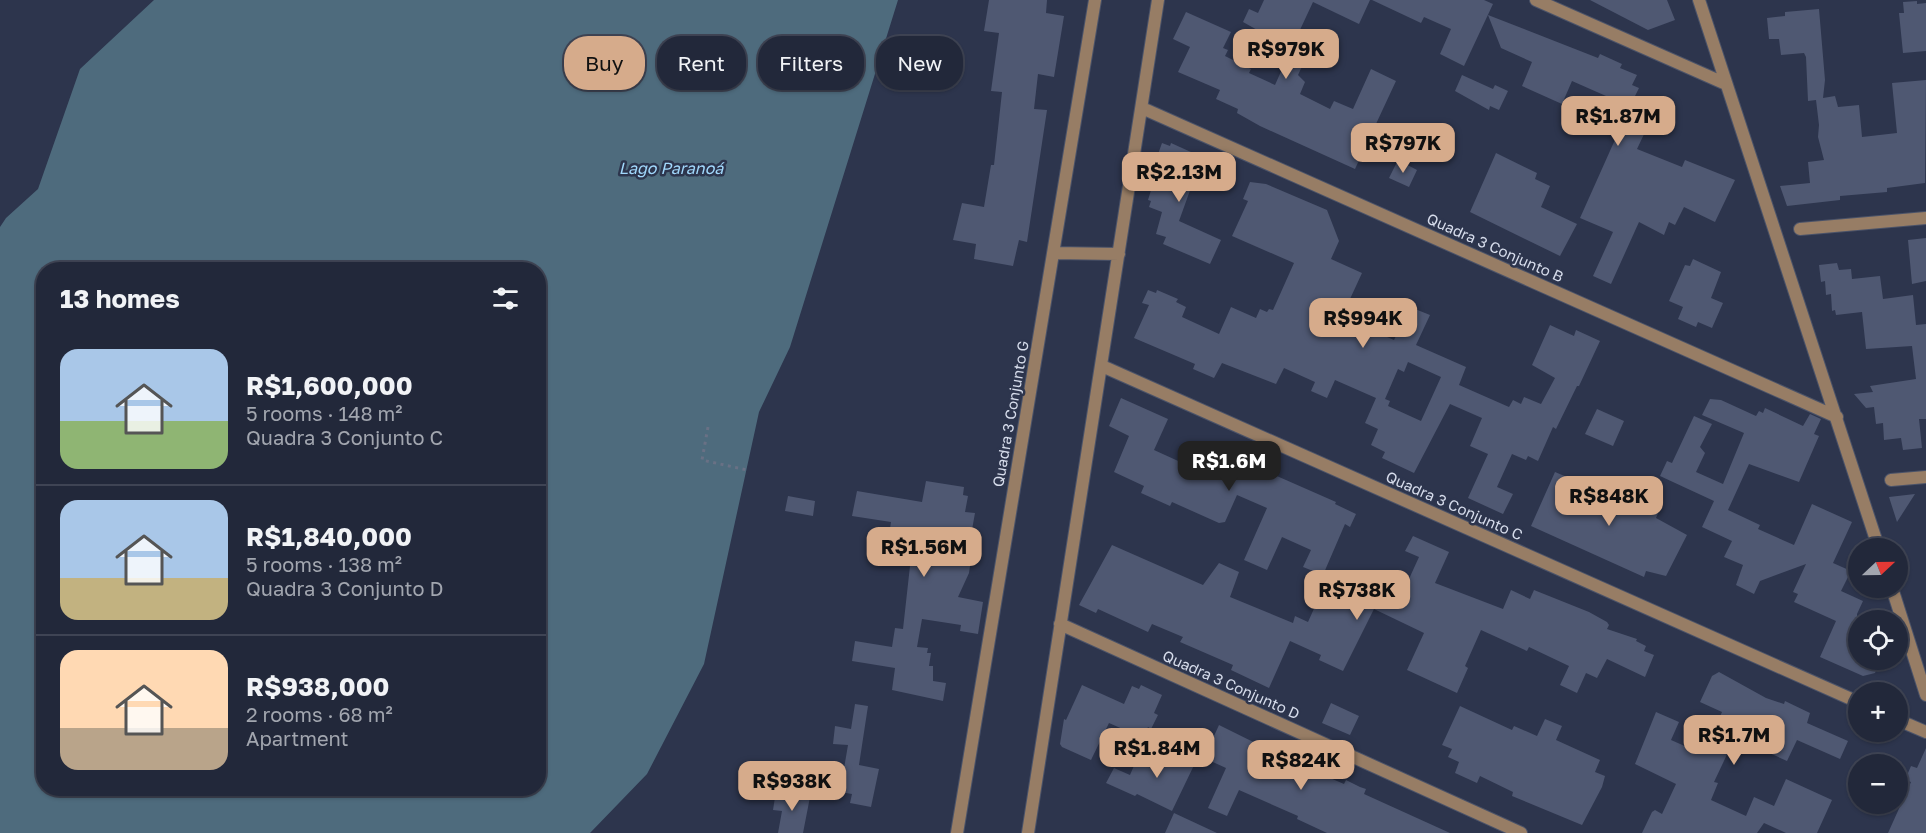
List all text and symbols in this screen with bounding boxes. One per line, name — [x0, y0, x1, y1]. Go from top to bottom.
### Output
pin: R$979K — [1237, 29, 1335, 80]
chip: Buy — [564, 36, 645, 90]
chip: Rent — [657, 36, 746, 90]
chip: Filters — [758, 36, 864, 90]
chip: New — [876, 36, 963, 90]
text: R$979K — [1247, 36, 1325, 60]
pin: R$1.87M — [1563, 96, 1673, 147]
text: R$1.87M — [1575, 103, 1661, 127]
pin: R$797K — [1354, 123, 1452, 174]
text: R$797K — [1365, 130, 1441, 154]
pin: R$2.13M — [1124, 152, 1234, 203]
water label: Lago Paranoá — [619, 158, 725, 178]
text: R$2.13M — [1136, 159, 1222, 183]
street label: Quadra 3 Conjunto B — [1424, 209, 1567, 285]
icon: filters — [489, 282, 522, 315]
text: 13 homes — [60, 283, 180, 314]
pin: R$994K — [1314, 298, 1412, 349]
text: R$994K — [1323, 305, 1403, 329]
street label: Quadra 3 Conjunto G — [988, 339, 1032, 488]
text: R$1,600,000 — [246, 370, 413, 401]
icon: home — [108, 373, 180, 445]
text: 5 rooms · 148 m² — [246, 401, 403, 425]
text: Quadra 3 Conjunto C — [246, 425, 443, 449]
pin: R$1.6M — [1180, 441, 1278, 492]
text: R$1.6M — [1192, 448, 1266, 472]
street label: Quadra 3 Conjunto C — [1383, 467, 1526, 543]
pin: R$848K — [1560, 476, 1658, 527]
text: R$848K — [1569, 483, 1649, 507]
text: R$1,840,000 — [246, 521, 412, 552]
icon: home — [108, 524, 180, 596]
pin: R$1.56M — [869, 527, 979, 578]
text: R$1.56M — [881, 534, 967, 558]
north arrow — [1848, 538, 1908, 598]
map controls — [1848, 538, 1908, 814]
text: 5 rooms · 138 m² — [246, 552, 402, 576]
pin: R$738K — [1308, 570, 1406, 621]
text: Quadra 3 Conjunto D — [246, 576, 444, 600]
text: R$738K — [1318, 577, 1396, 601]
button: locate — [1848, 610, 1908, 670]
street label: Quadra 3 Conjunto D — [1160, 646, 1303, 722]
text: R$938,000 — [246, 671, 390, 702]
icon: home — [108, 674, 180, 746]
button: + — [1848, 682, 1908, 742]
text: 2 rooms · 68 m² — [246, 702, 393, 726]
pin: R$1.7M — [1685, 715, 1783, 766]
text: R$1.7M — [1698, 722, 1770, 746]
text: Apartment — [246, 726, 349, 750]
pin: R$1.84M — [1102, 728, 1212, 779]
text: R$1.84M — [1113, 735, 1201, 759]
pin: R$824K — [1252, 740, 1350, 791]
text: R$824K — [1261, 747, 1341, 771]
button: − — [1848, 754, 1908, 814]
pin: R$938K — [743, 761, 841, 812]
text: R$938K — [752, 768, 832, 792]

